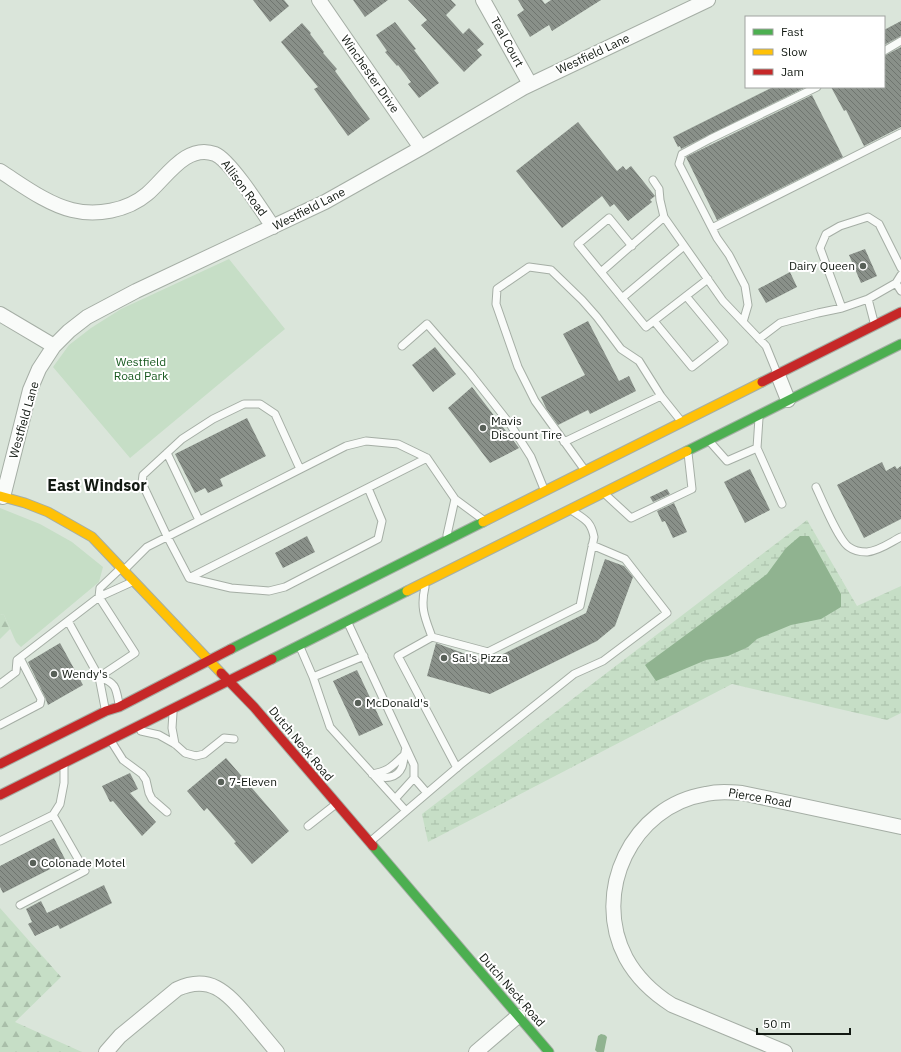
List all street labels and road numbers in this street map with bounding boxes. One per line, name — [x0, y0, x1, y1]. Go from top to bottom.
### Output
street label: Teal Court — [488, 14, 527, 69]
street label: Westfield Lane — [554, 30, 632, 77]
street label: Winchester Drive — [338, 32, 403, 116]
street label: Allison Road — [218, 156, 271, 219]
street label: Westfield Lane — [270, 184, 348, 233]
street label: Westfield Lane — [5, 379, 42, 460]
street label: Dutch Neck Road — [266, 703, 337, 784]
street label: Pierce Road — [727, 785, 793, 810]
street label: Dutch Neck Road — [476, 950, 548, 1030]

